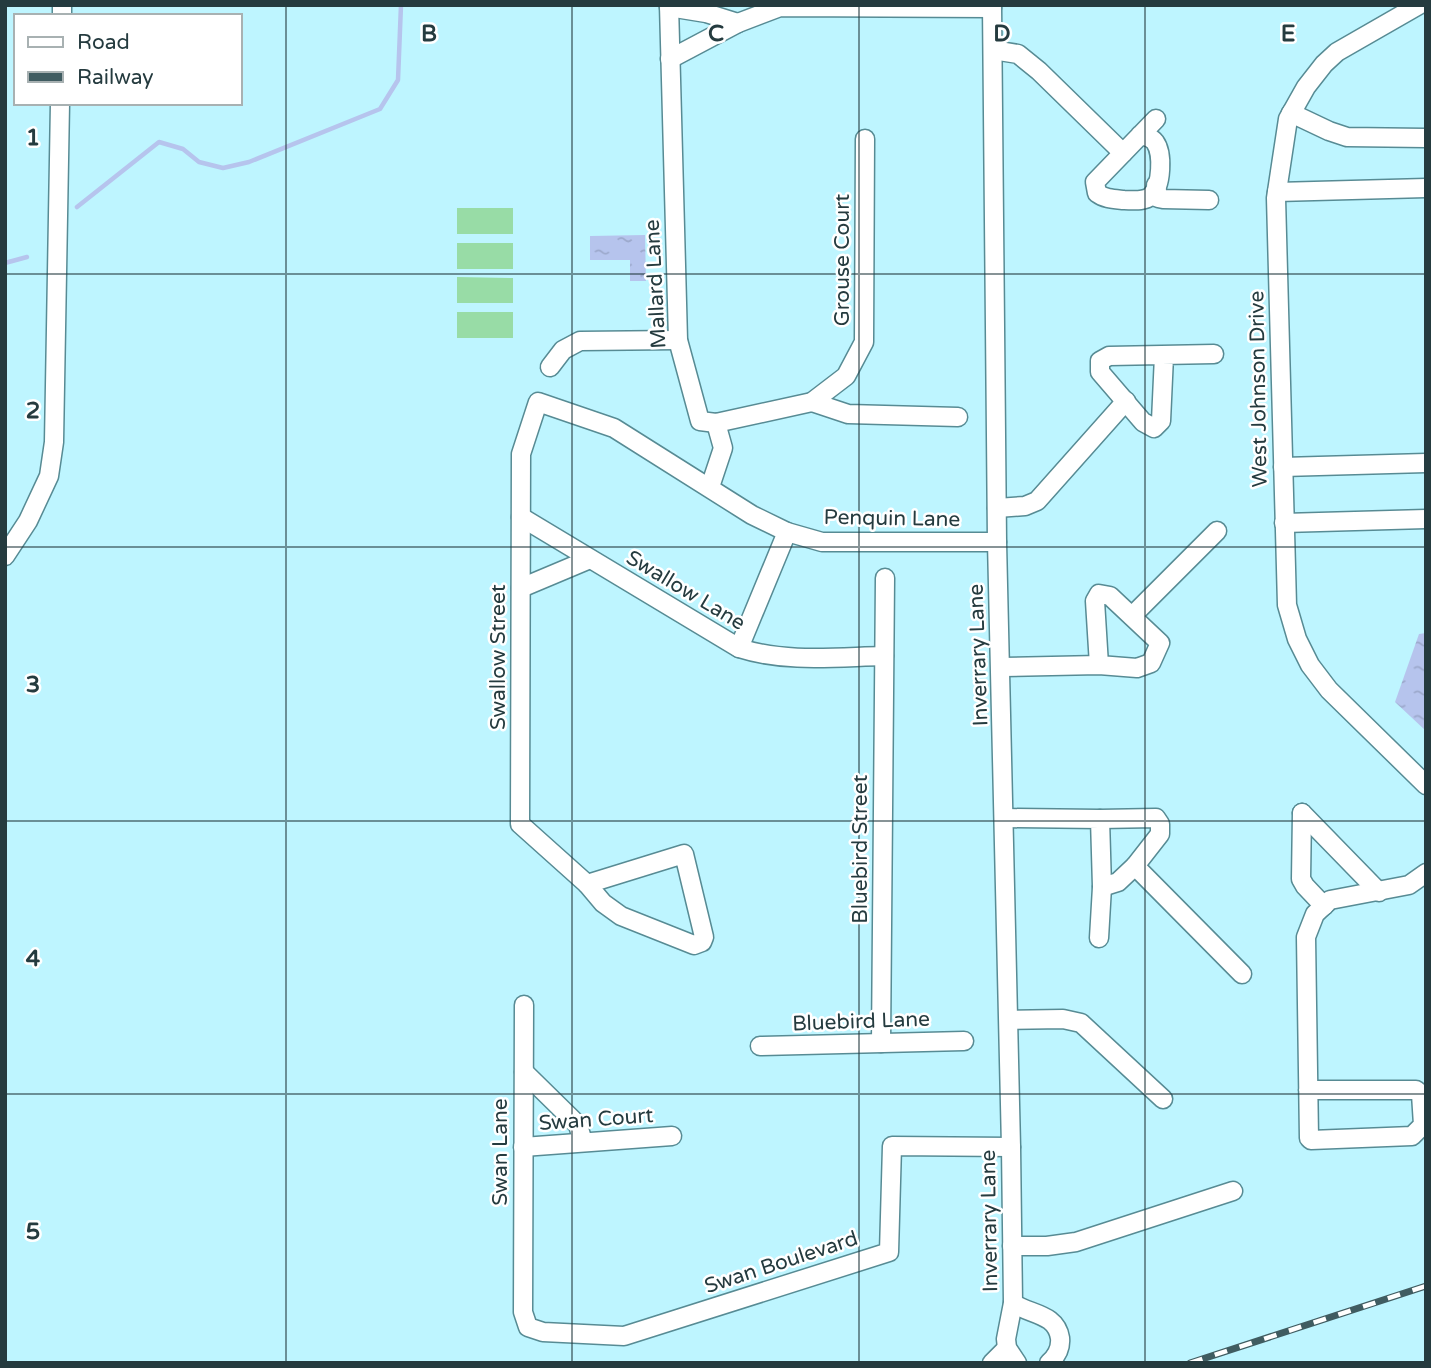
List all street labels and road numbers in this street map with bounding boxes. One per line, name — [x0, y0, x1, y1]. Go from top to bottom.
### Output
street label: Grouse Court — [830, 194, 855, 326]
street label: Mallard Lane — [640, 219, 671, 349]
street label: West Johnson Drive — [1244, 290, 1273, 487]
street label: Penquin Lane — [823, 505, 961, 532]
street label: Swallow Lane — [622, 545, 750, 636]
street label: Inverrary Lane — [964, 583, 993, 727]
street label: Swallow Street — [486, 584, 511, 730]
street label: Bluebird Street — [848, 774, 873, 924]
street label: Bluebird Lane — [792, 1007, 930, 1036]
street label: Swan Lane — [488, 1098, 513, 1206]
street label: Swan Court — [538, 1103, 654, 1136]
street label: Inverrary Lane — [976, 1149, 1003, 1292]
street label: Swan Boulevard — [701, 1226, 861, 1299]

